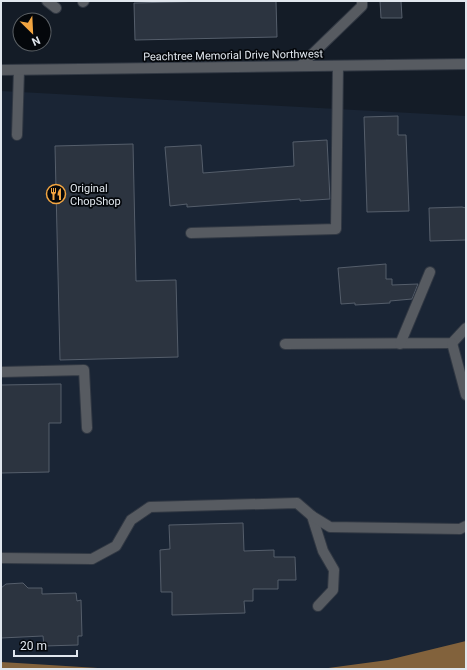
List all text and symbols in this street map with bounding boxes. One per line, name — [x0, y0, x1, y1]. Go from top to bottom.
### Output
north arrow — [12, 12, 52, 52]
text: N — [29, 33, 42, 48]
street label: Peachtree Memorial Drive Northwest — [143, 47, 323, 64]
place label: Original ChopShop — [70, 182, 121, 208]
restaurant icon: Original ChopShop — [45, 183, 67, 205]
scale bar — [14, 632, 77, 658]
text: 20 m — [20, 639, 47, 653]

